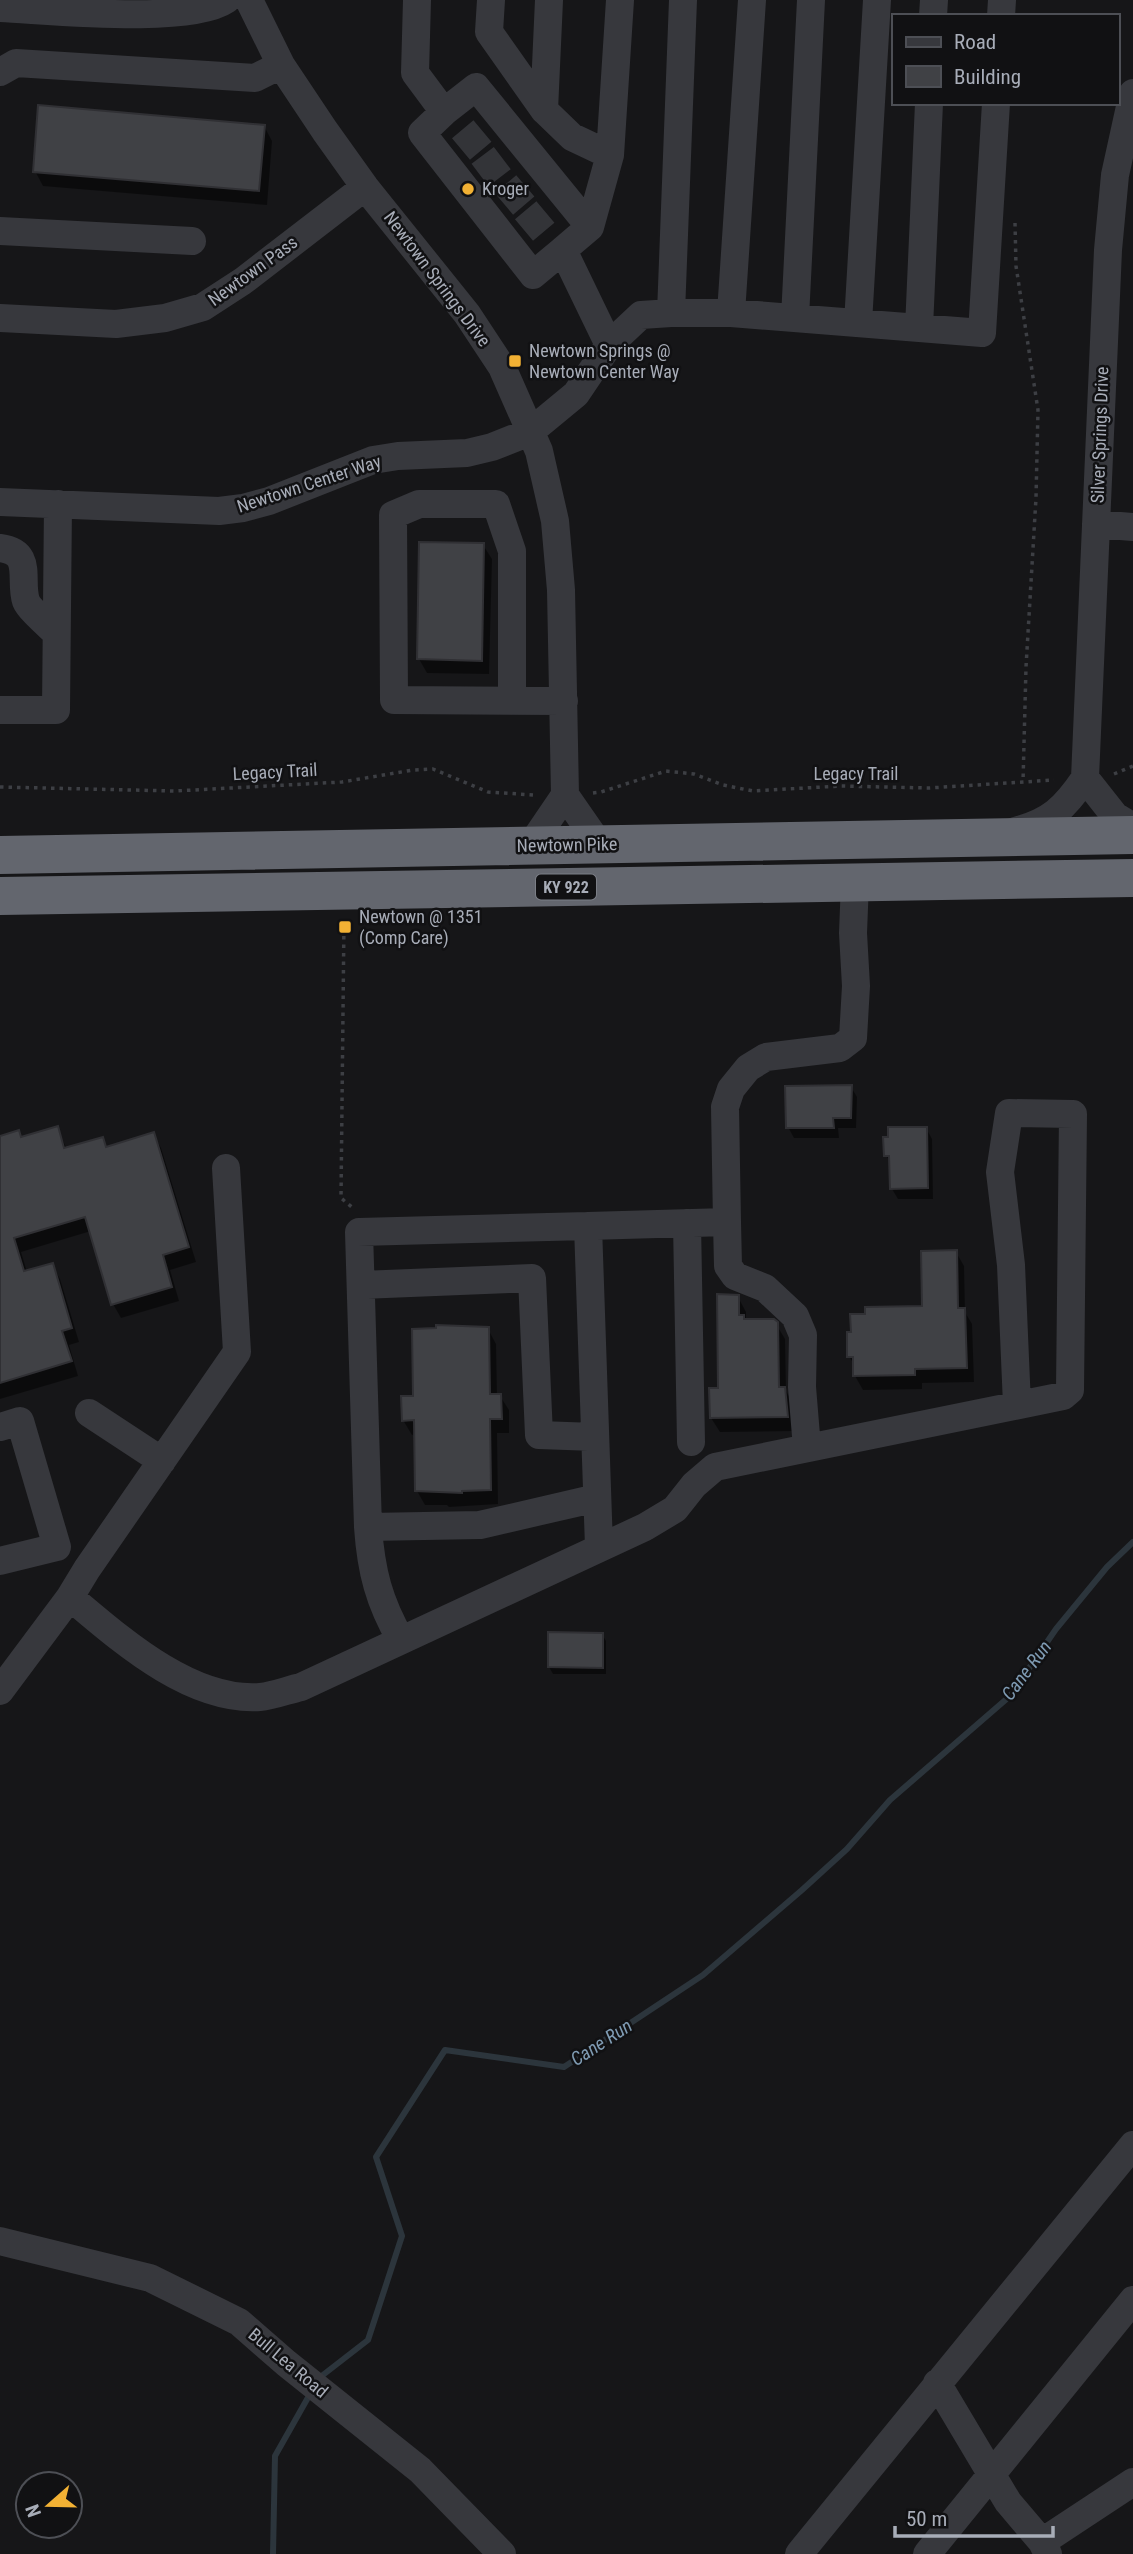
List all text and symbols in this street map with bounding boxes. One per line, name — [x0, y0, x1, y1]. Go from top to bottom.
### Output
legend — [892, 14, 1119, 105]
text: Road — [954, 30, 996, 54]
text: Building — [954, 65, 1021, 89]
place label: Kroger — [482, 178, 529, 199]
marker: Kroger — [460, 181, 476, 197]
street label: Newtown Springs Drive — [380, 207, 495, 350]
street label: Newtown Pass — [204, 231, 301, 310]
place label: Newtown Springs @ Newtown Center Way — [529, 340, 680, 382]
marker: Newtown Springs @ Newtown Center Way — [507, 353, 523, 369]
street label: Silver Springs Drive — [1087, 366, 1112, 504]
street label: Newtown Center Way — [234, 450, 384, 517]
street label: Legacy Trail — [232, 759, 318, 784]
street label: Legacy Trail — [814, 763, 898, 784]
street label: Newtown Pike — [517, 833, 617, 856]
road number: KY 922 — [536, 874, 596, 900]
place label: Newtown @ 1351 (Comp Care) — [359, 906, 483, 949]
marker: Newtown @ 1351 (Comp Care) — [337, 919, 353, 935]
water label: Cane Run — [997, 1636, 1056, 1705]
water label: Cane Run — [566, 2014, 636, 2071]
street label: Bull Lea Road — [244, 2323, 332, 2402]
north arrow — [14, 2470, 84, 2540]
scale bar — [895, 2494, 1052, 2538]
text: N — [21, 2501, 46, 2520]
text: 50 m — [906, 2507, 947, 2531]

